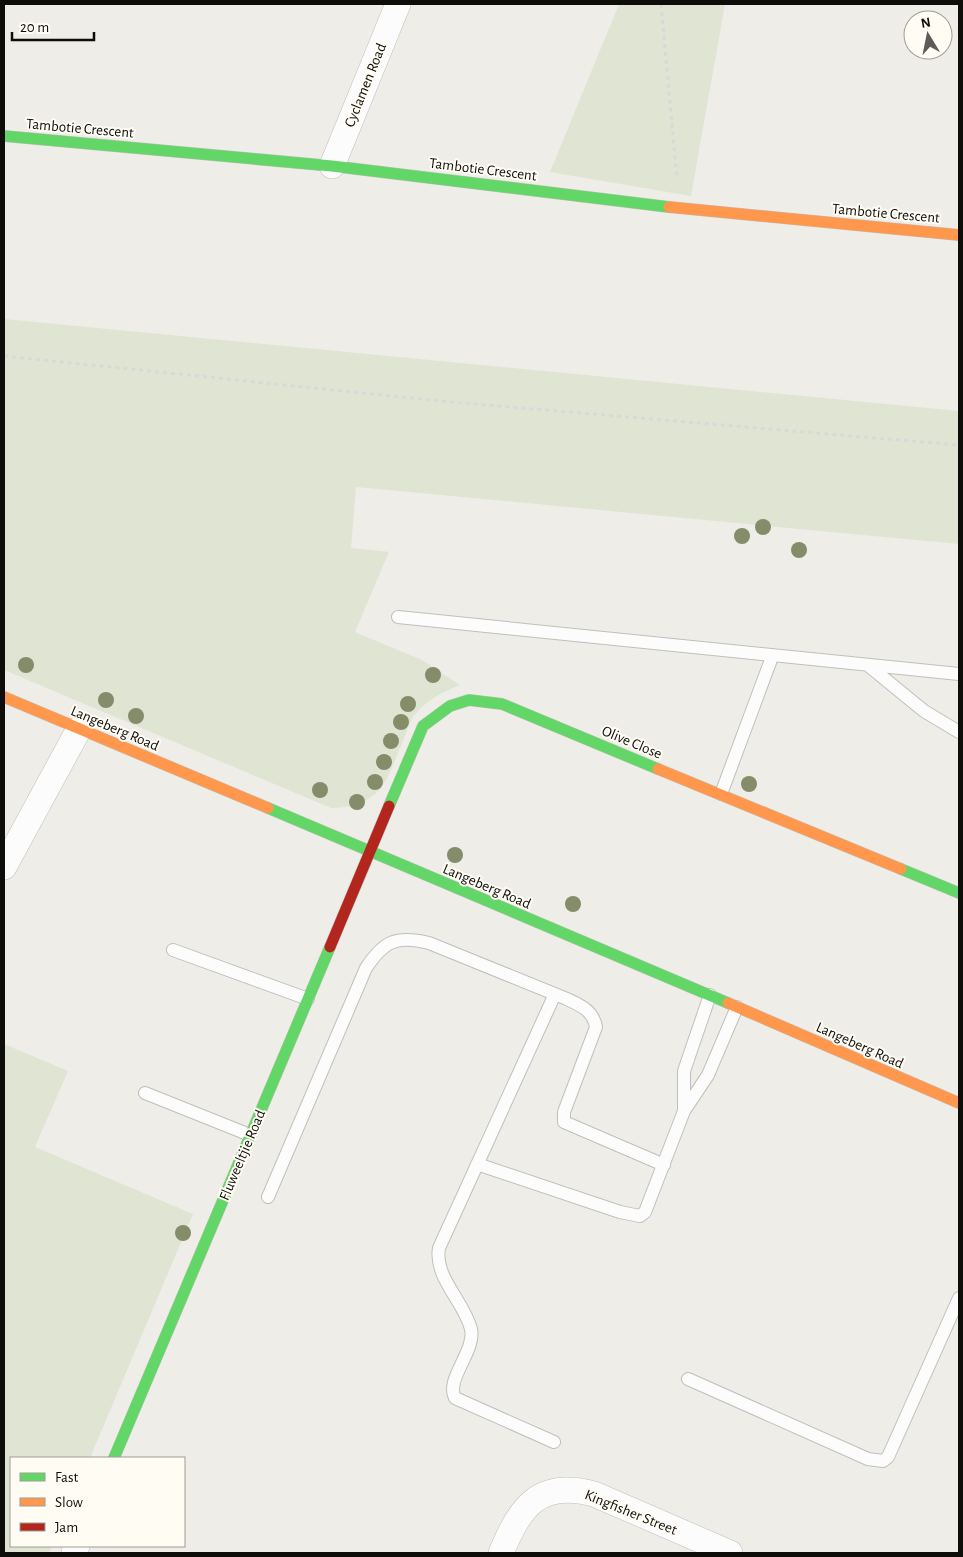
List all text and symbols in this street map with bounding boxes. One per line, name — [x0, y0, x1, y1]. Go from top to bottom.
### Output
scale bar — [12, 10, 95, 42]
north arrow — [903, 10, 953, 60]
text: N — [920, 15, 932, 31]
text: 20 m — [20, 20, 49, 35]
street label: Cyclamen Road — [342, 41, 389, 129]
street label: Tambotie Crescent — [25, 116, 135, 141]
street label: Tambotie Crescent — [428, 155, 538, 184]
street label: Tambotie Crescent — [831, 201, 941, 226]
street label: Langeberg Road — [69, 703, 161, 754]
street label: Olive Close — [600, 723, 664, 762]
street label: Langeberg Road — [441, 861, 533, 912]
street label: Langeberg Road — [814, 1019, 906, 1072]
street label: Fluweeltjie Road — [217, 1108, 268, 1203]
legend — [10, 1457, 185, 1547]
text: Fast — [55, 1470, 79, 1485]
street label: Kingfisher Street — [583, 1487, 679, 1538]
text: Slow — [55, 1495, 83, 1510]
text: Jam — [55, 1520, 78, 1535]

